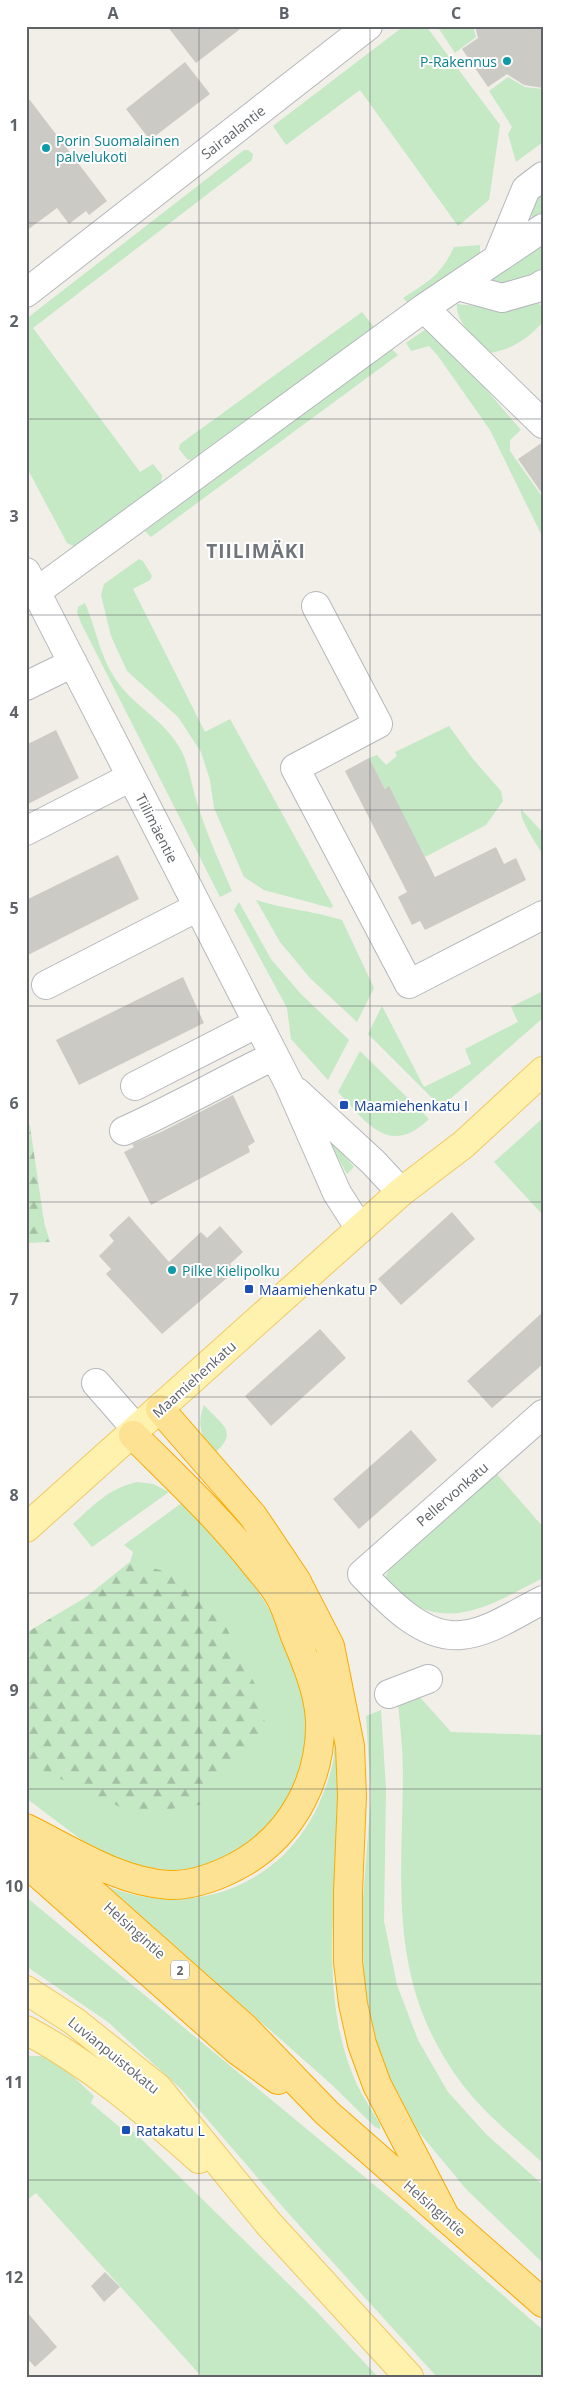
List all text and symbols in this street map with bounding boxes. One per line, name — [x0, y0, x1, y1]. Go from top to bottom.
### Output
text: A — [107, 2, 119, 24]
text: B — [279, 2, 289, 24]
text: C — [451, 2, 461, 24]
place label: P-Rakennus — [420, 52, 497, 71]
marker: P-Rakennus — [501, 55, 513, 67]
street label: Sairaalantie — [197, 101, 269, 163]
text: 1 — [9, 114, 19, 136]
place label: Porin Suomalainen palvelukoti — [56, 131, 180, 166]
marker: Porin Suomalainen palvelukoti — [40, 142, 52, 154]
text: 2 — [9, 310, 19, 332]
text: 3 — [9, 505, 19, 527]
district label: TIILIMÄKI — [206, 538, 306, 564]
text: 4 — [9, 701, 19, 723]
street label: Tiilimäentie — [131, 790, 183, 866]
text: 5 — [9, 897, 19, 919]
text: 6 — [9, 1092, 19, 1114]
place label: Maamiehenkatu I — [354, 1096, 468, 1115]
marker: Maamiehenkatu I — [338, 1099, 350, 1111]
place label: Pilke Kielipolku — [182, 1261, 280, 1280]
marker: Pilke Kielipolku — [166, 1264, 178, 1276]
place label: Maamiehenkatu P — [259, 1280, 377, 1299]
marker: Maamiehenkatu P — [243, 1283, 255, 1295]
text: 7 — [9, 1288, 19, 1310]
street label: Maamiehenkatu — [148, 1336, 240, 1422]
street label: Pellervonkatu — [412, 1457, 492, 1531]
text: 8 — [9, 1484, 19, 1506]
text: 9 — [9, 1679, 19, 1701]
text: 10 — [5, 1875, 23, 1897]
street label: Helsingintie — [100, 1897, 170, 1963]
road number: 2 — [171, 1960, 189, 1980]
street label: Luvianpuistokatu — [64, 2012, 164, 2098]
text: 11 — [5, 2071, 23, 2093]
place label: Ratakatu L — [136, 2121, 205, 2140]
marker: Ratakatu L — [120, 2124, 132, 2136]
street label: Helsingintie — [400, 2176, 470, 2240]
text: 12 — [5, 2266, 23, 2288]

